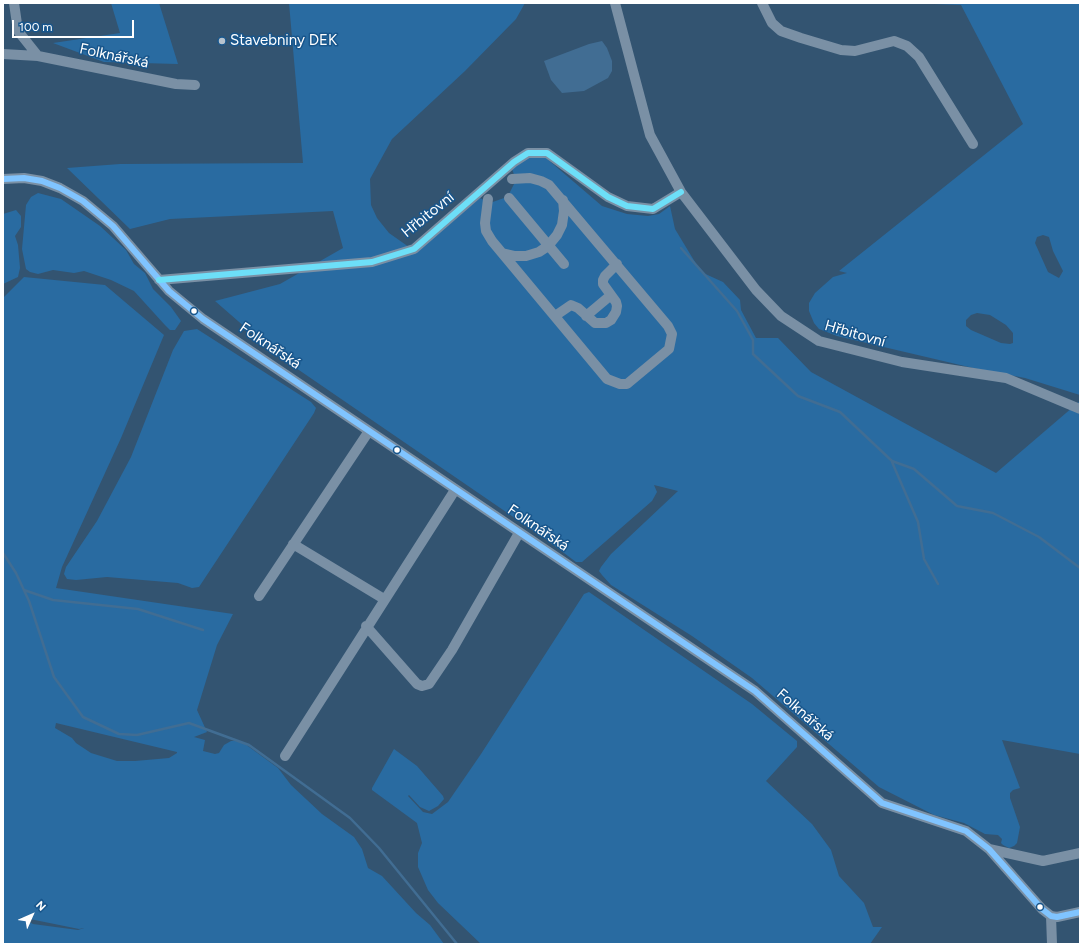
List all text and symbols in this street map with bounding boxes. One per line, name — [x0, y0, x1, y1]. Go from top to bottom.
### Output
scale bar — [14, 12, 136, 38]
text: 100 m — [19, 20, 53, 34]
place label: Stavebniny DEK — [230, 32, 337, 50]
marker: Stavebniny DEK — [217, 36, 227, 46]
street label: Folknářská — [78, 40, 150, 72]
street label: Hřbitovní — [398, 188, 458, 242]
unlabelled marker — [189, 306, 199, 316]
street label: Hřbitovní — [823, 317, 887, 351]
street label: Folknářská — [236, 319, 304, 373]
unlabelled marker — [392, 445, 402, 455]
street label: Folknářská — [504, 501, 572, 555]
street label: Folknářská — [773, 685, 837, 745]
north arrow — [12, 895, 52, 935]
text: N — [33, 899, 48, 914]
unlabelled marker — [1035, 902, 1045, 912]

